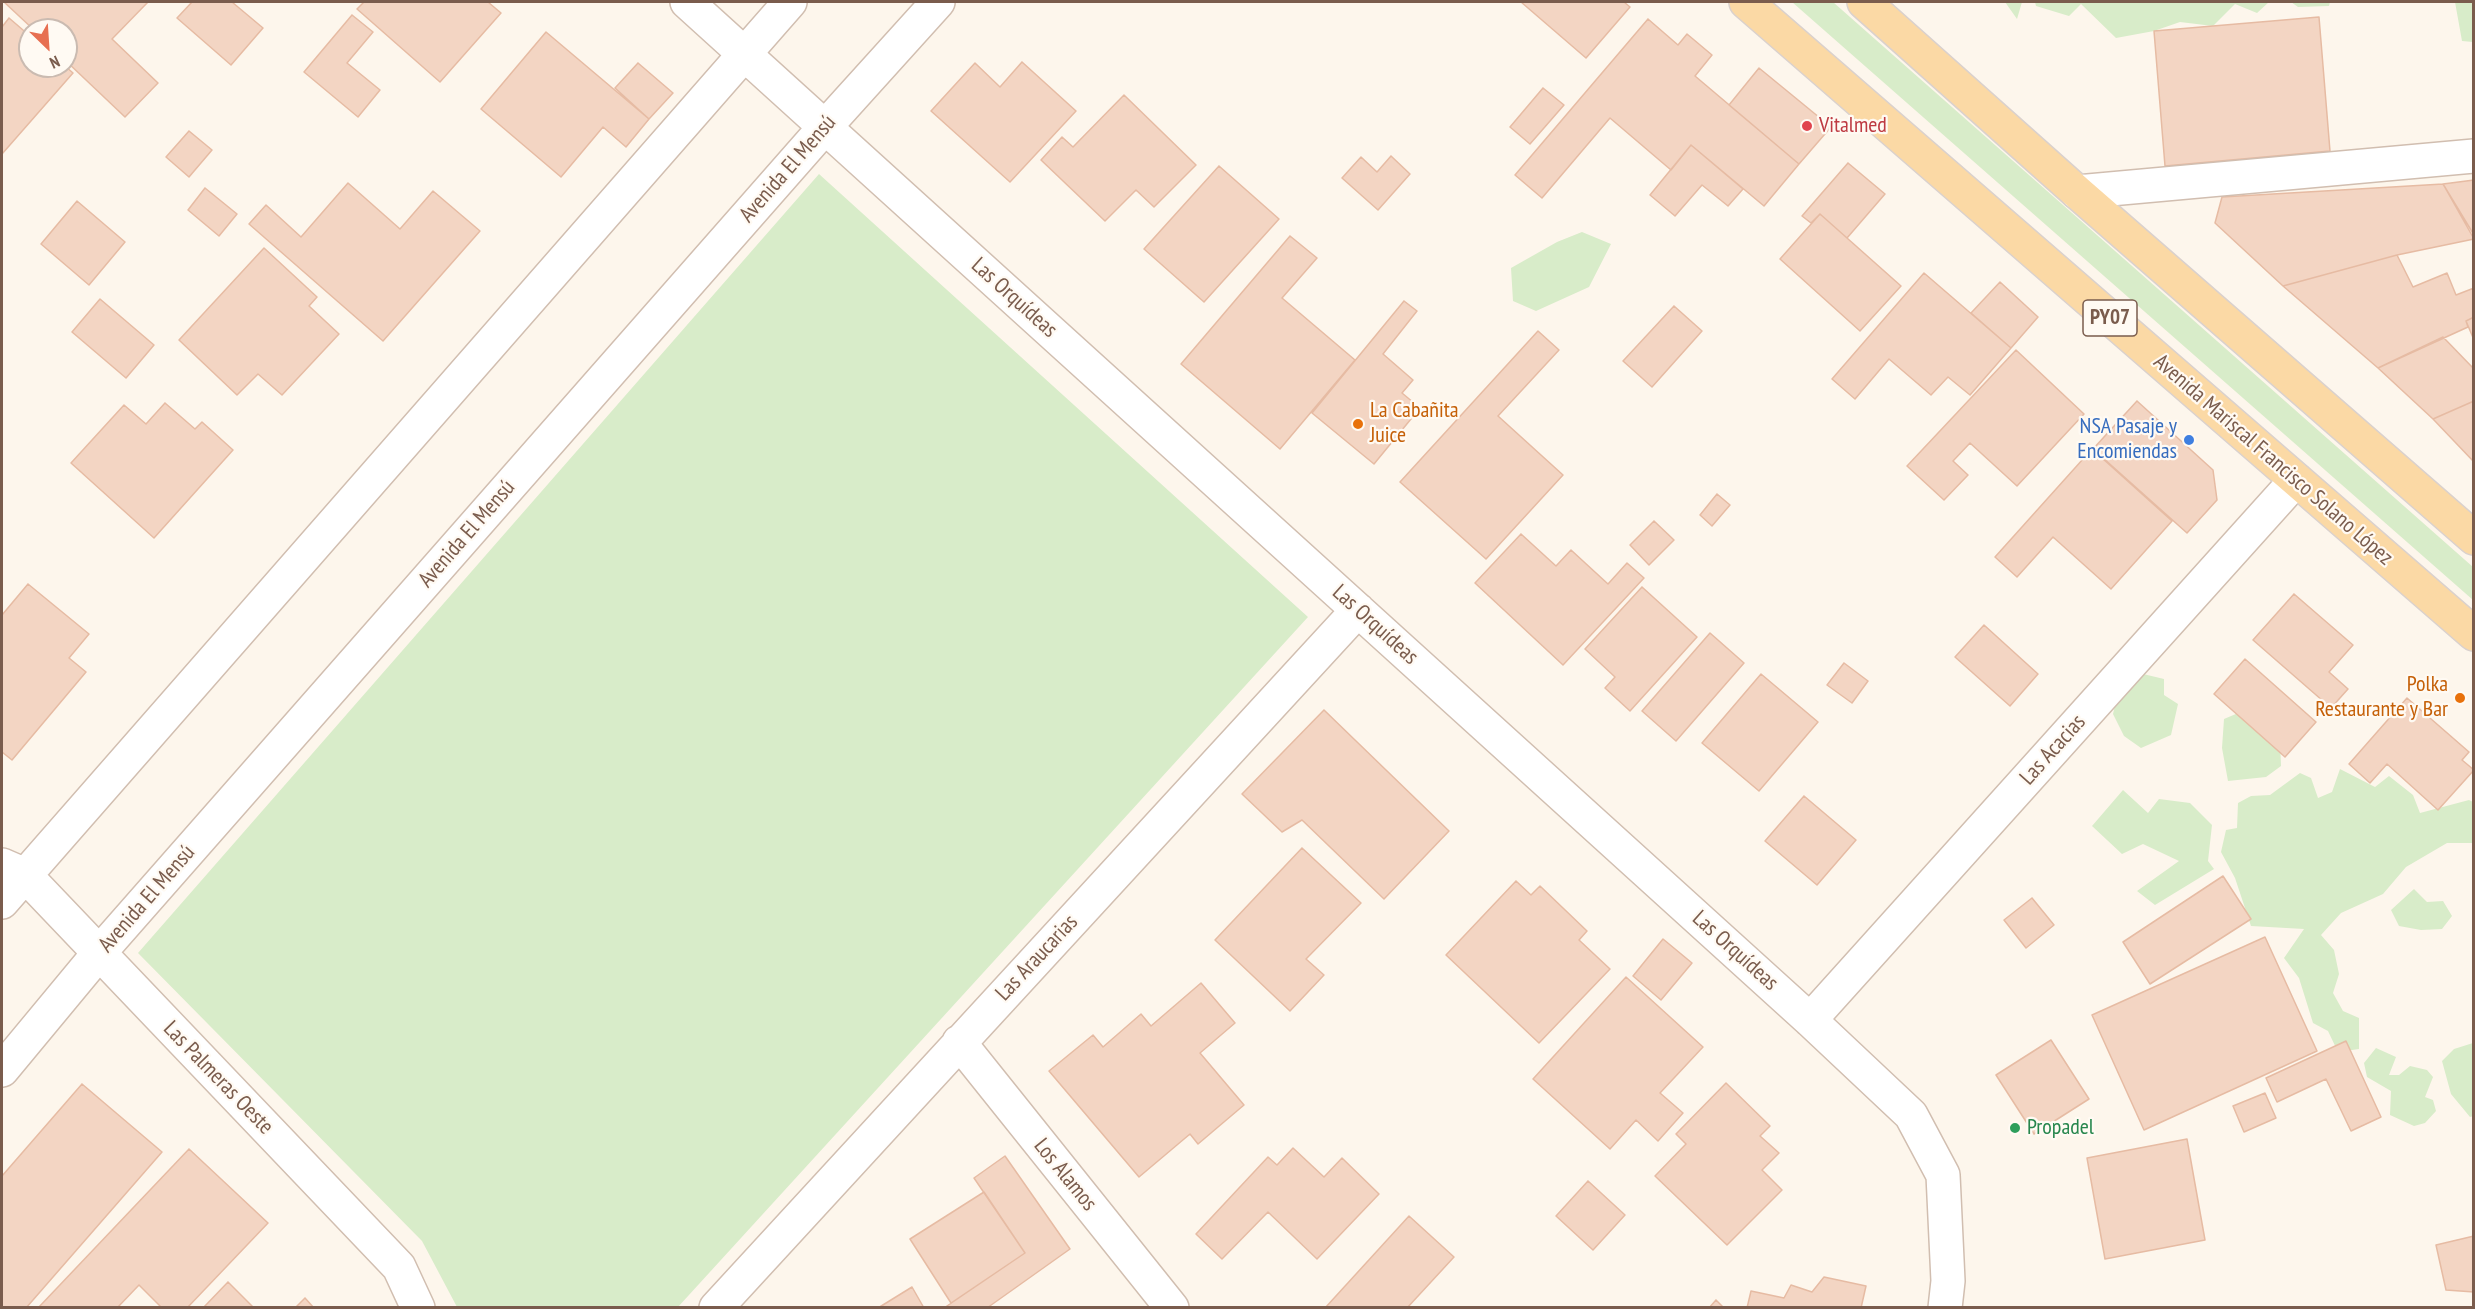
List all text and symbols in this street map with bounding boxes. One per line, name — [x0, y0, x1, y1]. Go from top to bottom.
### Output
north arrow — [18, 18, 78, 78]
text: N — [47, 52, 63, 73]
street label: Avenida El Mensú — [734, 110, 842, 228]
place label: Vitalmed — [1819, 113, 1887, 139]
marker: Vitalmed — [1800, 119, 1814, 133]
street label: Las Orquídeas — [966, 253, 1062, 343]
road number: PY07 — [2083, 300, 2137, 336]
street label: Avenida Mariscal Francisco Solano López — [2148, 349, 2398, 571]
place label: La Cabañita Juice — [1370, 398, 1459, 450]
place label: NSA Pasaje y Encomiendas — [2077, 414, 2177, 466]
marker: La Cabañita Juice — [1351, 417, 1365, 431]
marker: NSA Pasaje y Encomiendas — [2182, 433, 2196, 447]
street label: Avenida El Mensú — [413, 475, 521, 593]
street label: Las Orquídeas — [1327, 580, 1423, 670]
place label: Polka Restaurante y Bar — [2315, 672, 2448, 724]
marker: Polka Restaurante y Bar — [2453, 691, 2467, 705]
street label: Las Acacias — [2015, 709, 2091, 791]
street label: Avenida El Mensú — [93, 840, 201, 958]
street label: Las Orquídeas — [1687, 906, 1783, 996]
street label: Las Araucarias — [990, 909, 1084, 1007]
street label: Las Palmeras Oeste — [157, 1016, 279, 1140]
place label: Propadel — [2027, 1115, 2094, 1141]
marker: Propadel — [2008, 1121, 2022, 1135]
street label: Los Alamos — [1028, 1134, 1102, 1216]

